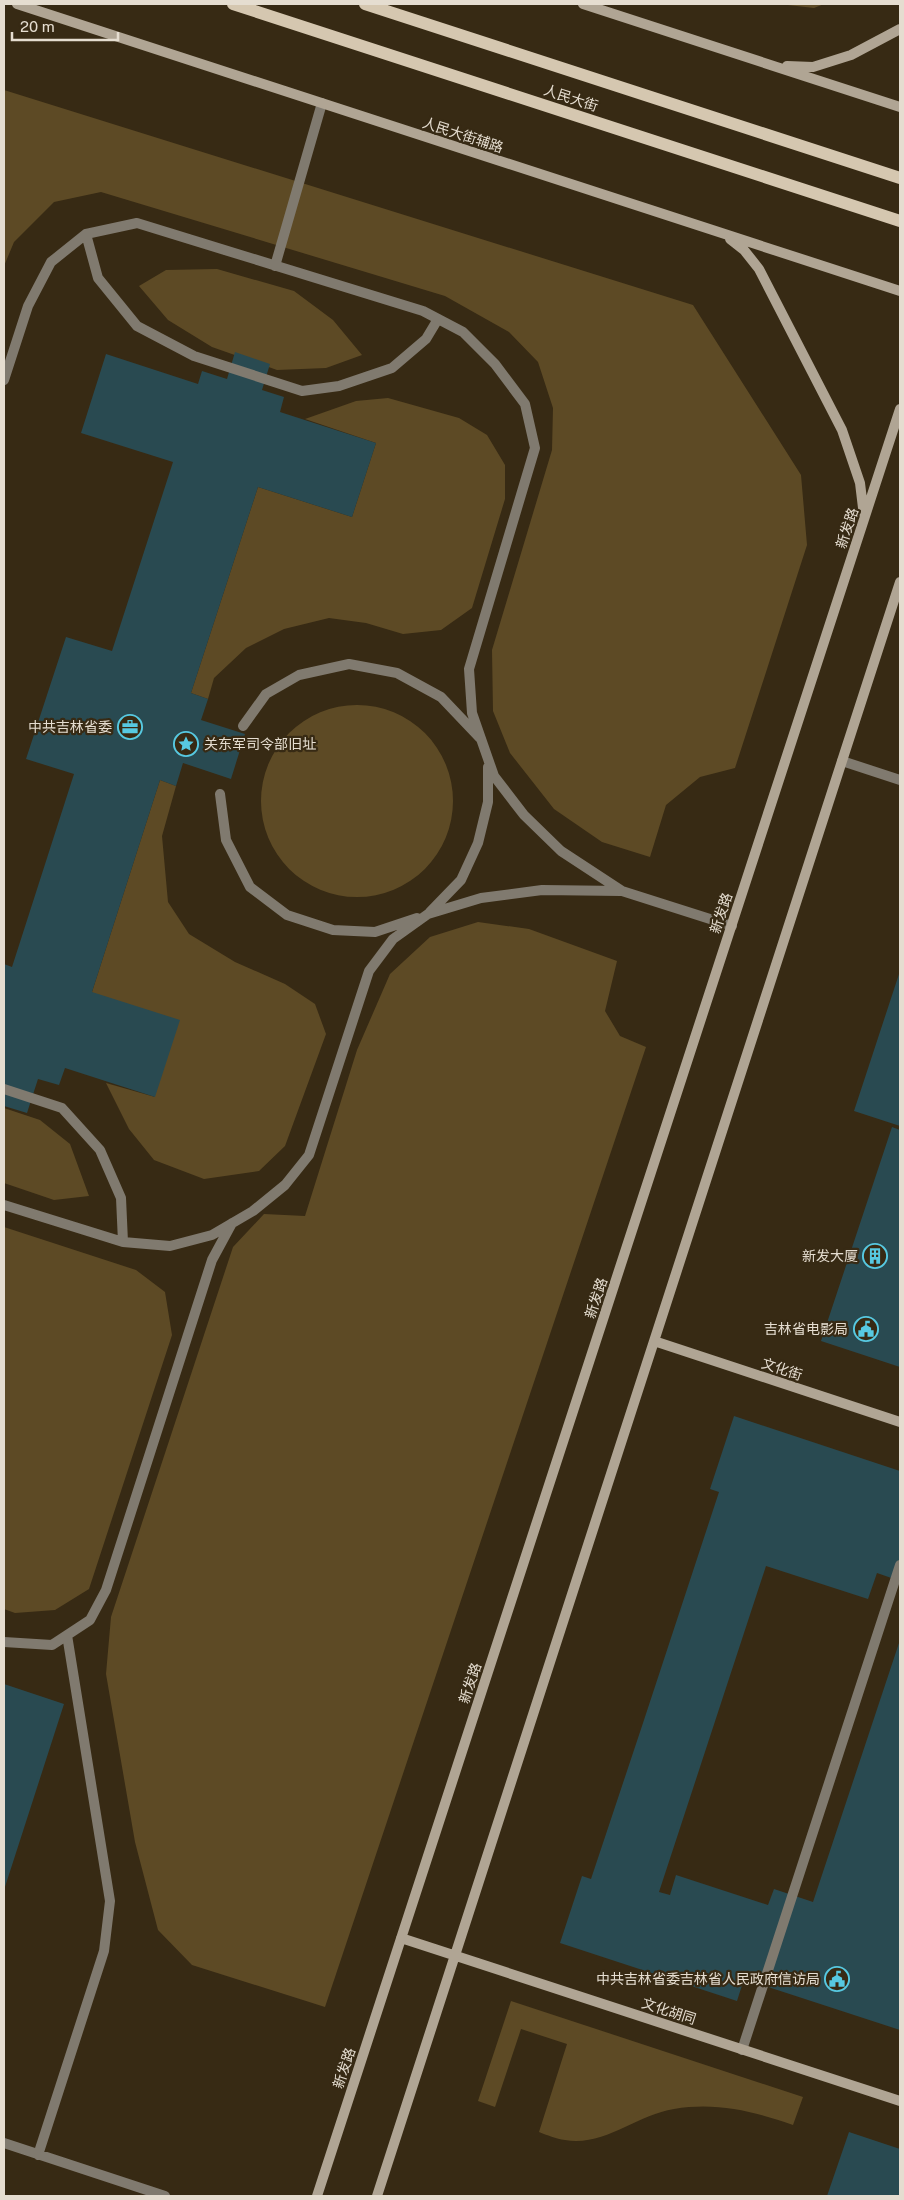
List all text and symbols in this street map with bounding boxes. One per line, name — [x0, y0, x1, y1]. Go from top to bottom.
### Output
scale bar — [12, 10, 119, 42]
text: 20 m — [20, 18, 55, 35]
street label: 人民大街 — [542, 82, 600, 114]
street label: 人民大街辅路 — [421, 114, 505, 156]
street label: 新发路 — [833, 506, 861, 550]
office icon: 中共吉林省委 — [117, 714, 143, 740]
place label: 中共吉林省委 — [28, 719, 112, 735]
place icon: 关东军司令部旧址 — [173, 731, 199, 757]
place label: 关东军司令部旧址 — [204, 736, 316, 752]
street label: 新发路 — [707, 891, 735, 935]
building icon: 新发大厦 — [862, 1243, 888, 1269]
place label: 新发大厦 — [802, 1248, 858, 1264]
street label: 新发路 — [582, 1276, 610, 1320]
public building icon: 吉林省电影局 — [853, 1316, 879, 1342]
place label: 吉林省电影局 — [764, 1321, 848, 1337]
street label: 文化街 — [760, 1355, 804, 1383]
street label: 新发路 — [456, 1661, 484, 1705]
public building icon: 中共吉林省委吉林省人民政府信访局 — [824, 1966, 850, 1992]
place label: 中共吉林省委吉林省人民政府信访局 — [596, 1971, 820, 1987]
street label: 文化胡同 — [640, 1995, 698, 2027]
street label: 新发路 — [330, 2046, 358, 2090]

